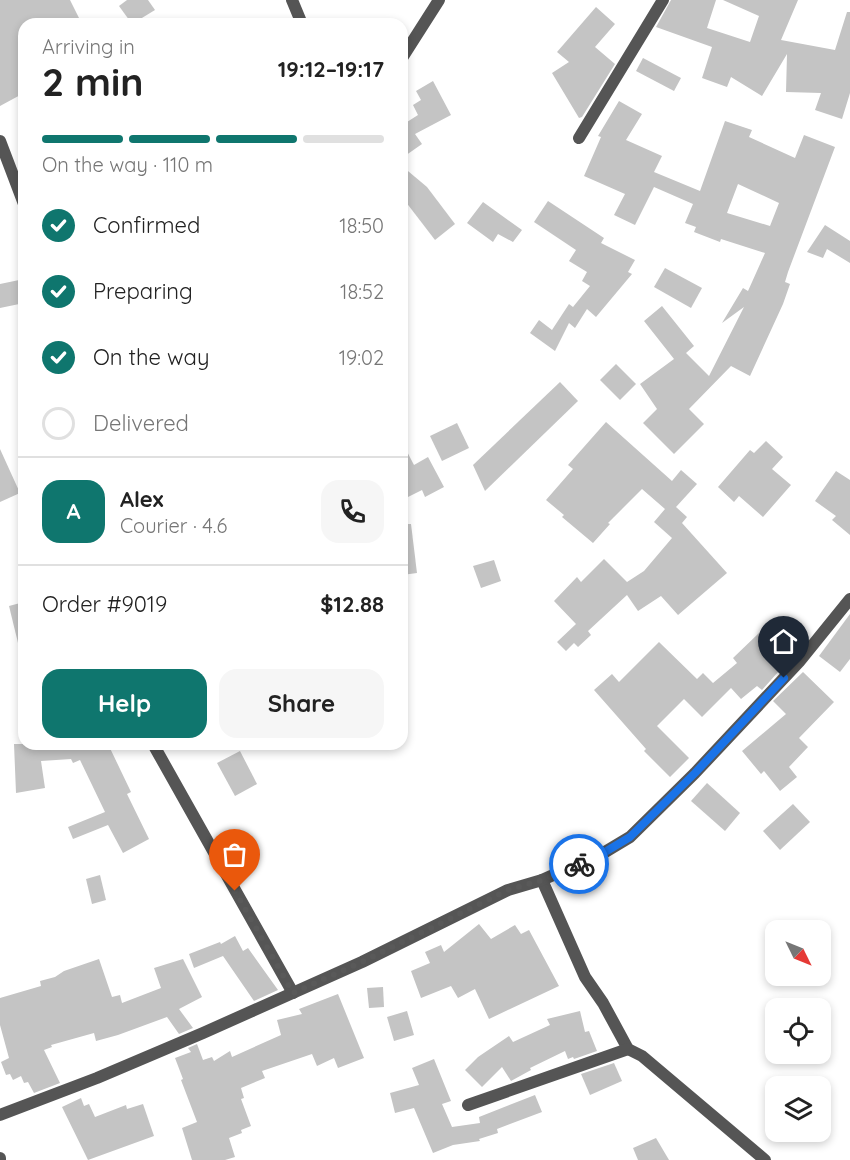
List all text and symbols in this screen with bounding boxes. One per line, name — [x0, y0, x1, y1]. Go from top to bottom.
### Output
text: Arriving in — [42, 34, 135, 59]
text: 19:12–19:17 — [278, 55, 384, 83]
text: 2 min — [42, 57, 144, 106]
text: On the way · 110 m — [42, 152, 213, 177]
icon: check — [42, 209, 75, 242]
text: Confirmed — [93, 211, 200, 239]
text: 18:50 — [339, 213, 384, 238]
icon: check — [42, 275, 75, 308]
text: Preparing — [93, 277, 193, 305]
text: 18:52 — [340, 279, 384, 304]
icon: check — [42, 341, 75, 374]
text: On the way — [93, 343, 209, 371]
text: 19:02 — [339, 345, 384, 370]
text: Delivered — [93, 409, 189, 437]
button: phone — [321, 480, 384, 543]
text: Alex — [120, 485, 163, 513]
text: A — [66, 497, 81, 525]
text: Courier · 4.6 — [120, 513, 227, 538]
text: Order #9019 — [42, 590, 167, 618]
text: $12.88 — [320, 590, 384, 618]
pin — [758, 616, 809, 678]
icon: home — [767, 625, 800, 658]
button: Help — [42, 669, 207, 738]
button: Share — [219, 669, 384, 738]
pin — [209, 829, 260, 891]
courier — [549, 834, 609, 894]
icon: bag — [218, 838, 251, 871]
icon: bike — [563, 848, 596, 881]
north arrow — [765, 920, 831, 986]
map controls — [765, 920, 831, 1142]
button: locate — [765, 998, 831, 1064]
button: layers — [765, 1076, 831, 1142]

